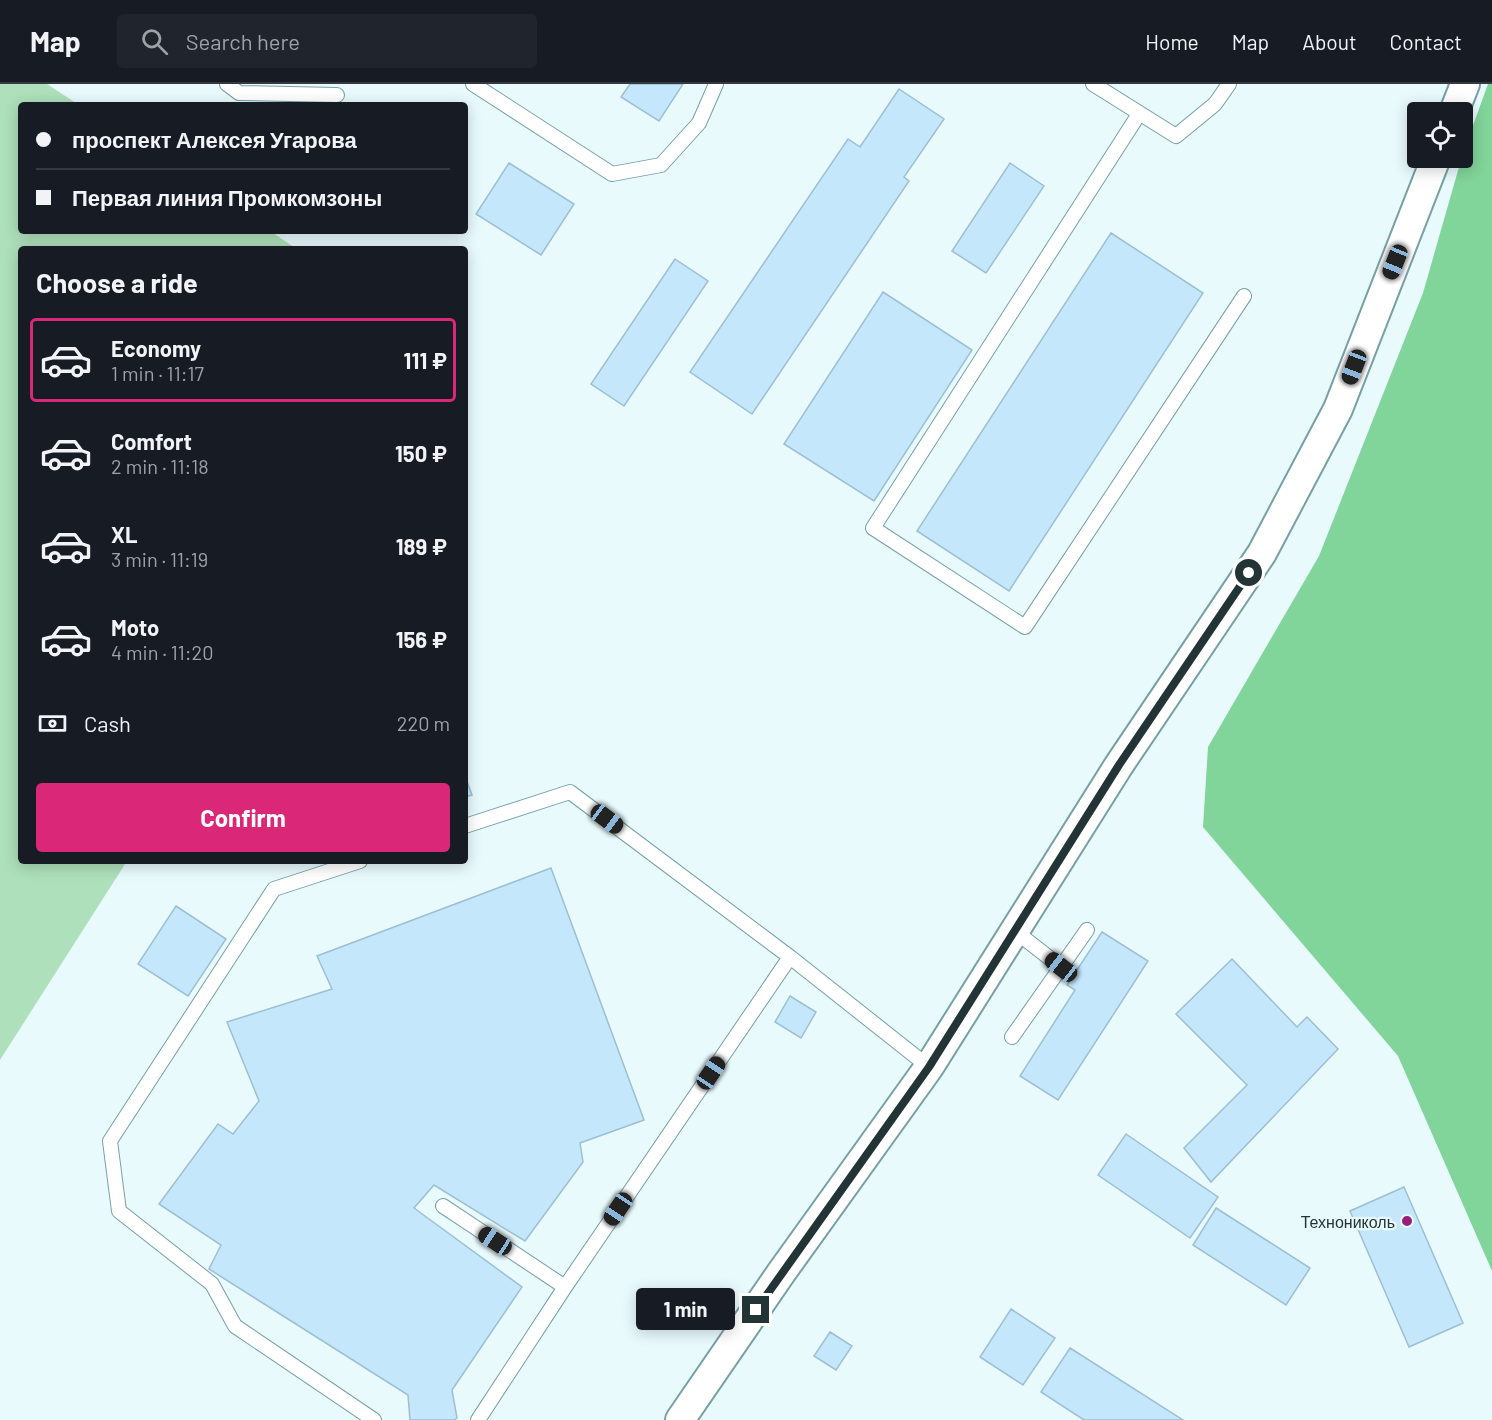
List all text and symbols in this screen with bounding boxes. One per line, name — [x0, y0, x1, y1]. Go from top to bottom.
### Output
search box — [117, 14, 537, 68]
text: Map — [30, 24, 81, 58]
icon: search — [138, 25, 171, 58]
text: Search here — [186, 28, 300, 54]
text: Home — [1145, 29, 1199, 54]
text: Map — [1232, 29, 1269, 54]
text: About — [1302, 29, 1357, 54]
text: Contact — [1390, 29, 1462, 54]
map controls — [1407, 102, 1473, 168]
button: locate — [1407, 102, 1473, 168]
text: проспект Алексея Угарова — [72, 126, 357, 152]
text: Первая линия Промкомзоны — [72, 184, 382, 210]
car — [1380, 242, 1410, 282]
text: Choose a ride — [36, 266, 198, 298]
icon: car — [39, 333, 93, 387]
text: Economy — [111, 335, 201, 361]
text: 111 ₽ — [404, 347, 447, 373]
car — [1339, 347, 1369, 387]
text: 1 min · 11:17 — [111, 361, 204, 385]
icon: car — [39, 426, 93, 480]
text: Comfort — [111, 428, 192, 454]
text: 150 ₽ — [395, 440, 447, 466]
text: 2 min · 11:18 — [111, 454, 209, 478]
icon: car — [39, 519, 93, 573]
text: XL — [111, 521, 137, 547]
text: 189 ₽ — [396, 533, 447, 559]
text: 3 min · 11:19 — [111, 547, 208, 571]
route start — [1235, 559, 1262, 586]
icon: car — [39, 612, 93, 666]
text: Moto — [111, 614, 159, 640]
text: 156 ₽ — [396, 626, 447, 652]
text: 4 min · 11:20 — [111, 640, 214, 664]
icon: cash — [36, 707, 69, 740]
text: Cash — [84, 710, 131, 736]
text: 220 m — [397, 711, 450, 735]
button: Confirm — [36, 783, 450, 852]
car — [587, 801, 627, 837]
car — [1041, 949, 1081, 985]
car — [693, 1053, 729, 1093]
car — [600, 1189, 636, 1229]
place label: Технониколь — [1301, 1212, 1395, 1231]
marker: Технониколь — [1400, 1214, 1414, 1228]
car — [475, 1224, 515, 1258]
callout: 1 min — [636, 1289, 735, 1331]
route end — [742, 1296, 769, 1323]
text: 1 min — [664, 1297, 707, 1321]

